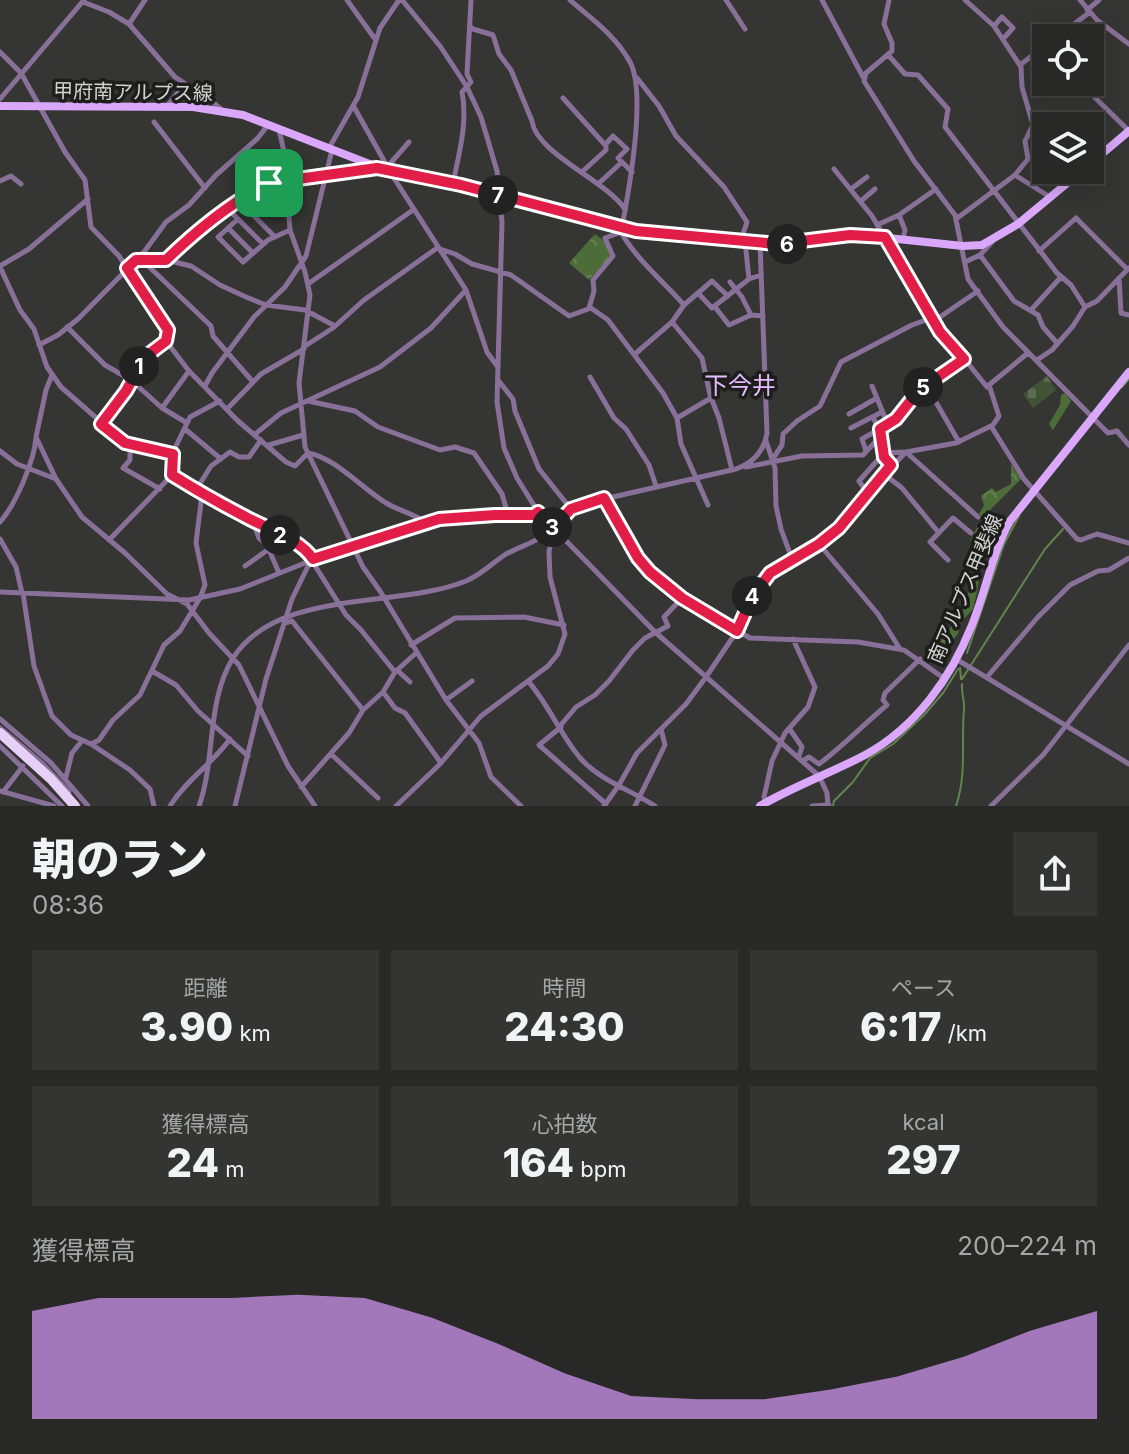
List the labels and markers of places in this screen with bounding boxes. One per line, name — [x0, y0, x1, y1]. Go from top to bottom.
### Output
pin — [235, 149, 303, 217]
pin: 7 — [478, 175, 518, 215]
pin: 6 — [767, 224, 807, 264]
pin: 1 — [119, 346, 159, 386]
pin: 5 — [903, 367, 943, 407]
pin: 3 — [532, 507, 572, 547]
pin: 2 — [260, 515, 300, 555]
pin: 4 — [732, 576, 772, 616]

